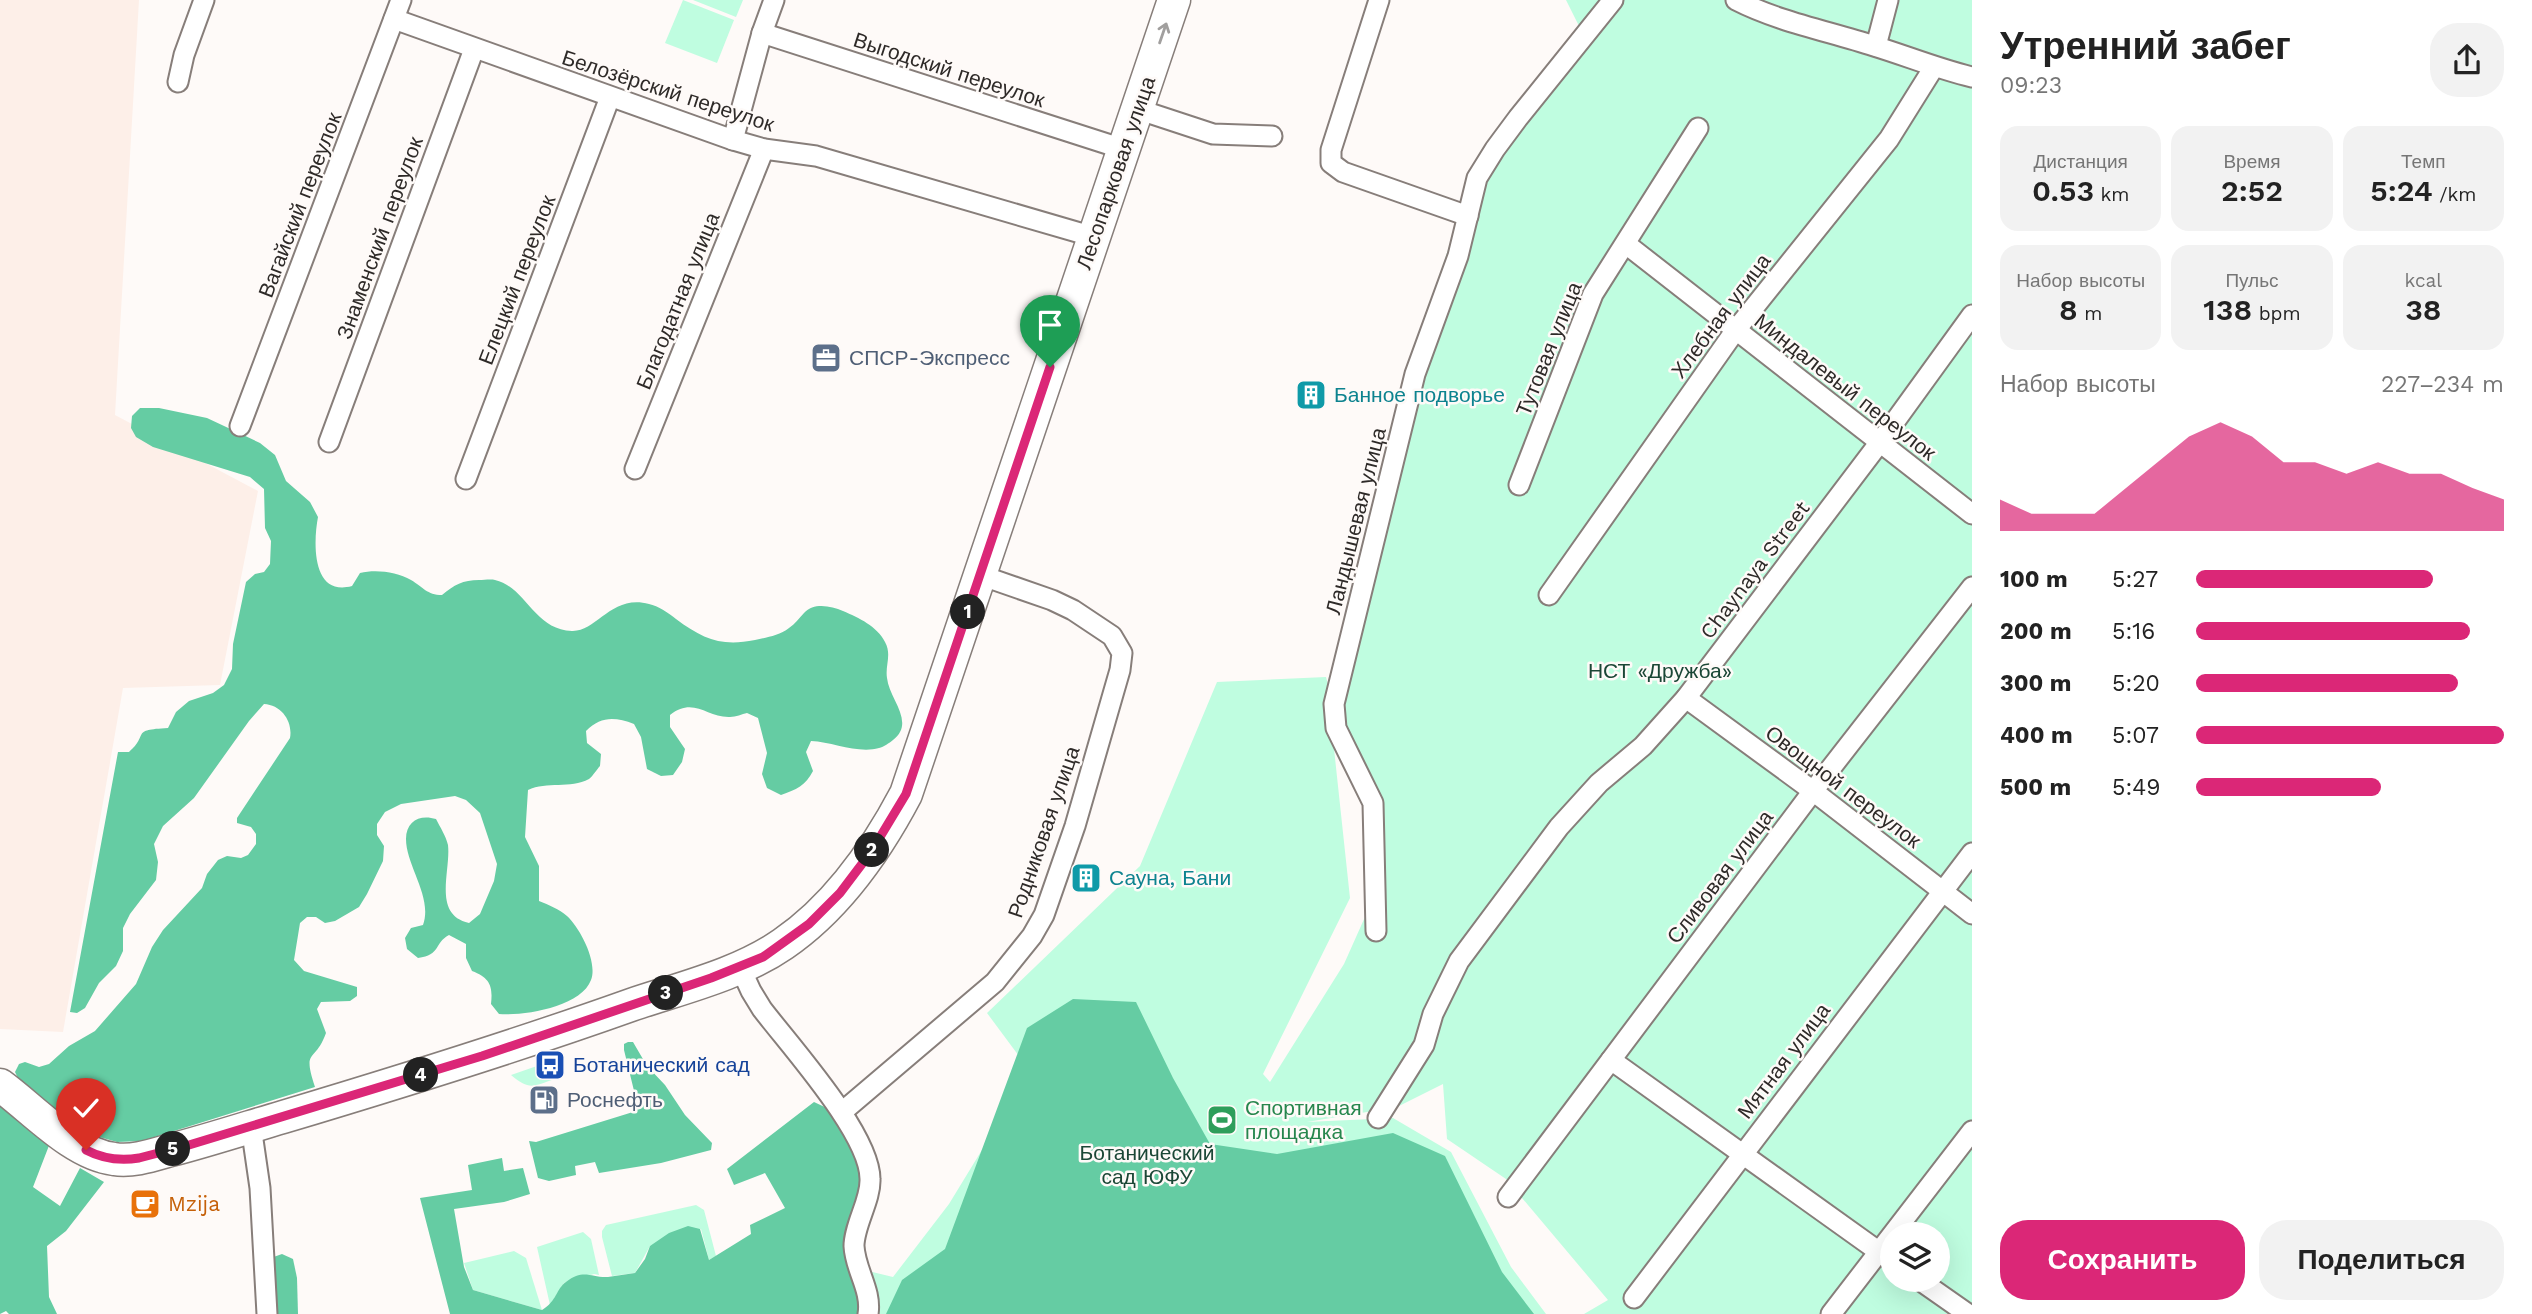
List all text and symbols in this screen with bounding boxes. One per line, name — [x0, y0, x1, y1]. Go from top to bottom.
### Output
one-way arrow — [1158, 23, 1170, 45]
button: share — [2430, 23, 2504, 97]
text: Утренний забег — [2000, 24, 2291, 68]
street label: Выгодский переулок — [850, 27, 1049, 113]
street label: Белозёрский переулок — [559, 44, 778, 137]
text: 09:23 — [2000, 72, 2062, 99]
street label: Лесопарковая улица — [1071, 73, 1160, 273]
street label: Вагайский переулок — [253, 108, 347, 301]
street label: Знаменский переулок — [331, 132, 428, 342]
text: Дистанция — [2034, 150, 2128, 173]
text: Время — [2223, 150, 2281, 173]
text: Темп — [2401, 150, 2446, 173]
text: 0.53 — [2032, 173, 2094, 208]
text: 2:52 — [2221, 173, 2283, 208]
text: 5:24 — [2370, 173, 2433, 208]
text: km — [2094, 183, 2129, 206]
text: /km — [2433, 183, 2476, 206]
street label: Елецкий переулок — [473, 191, 561, 368]
street label: Благодатная улица — [631, 208, 725, 393]
street label: Хлебная улица — [1666, 248, 1776, 383]
text: Набор высоты — [2016, 269, 2145, 292]
text: Пульс — [2225, 269, 2279, 292]
text: kcal — [2405, 269, 2442, 292]
street label: Тутовая улица — [1510, 278, 1587, 419]
text: 8 — [2059, 292, 2078, 327]
text: 138 — [2203, 292, 2252, 327]
text: 38 — [2405, 292, 2442, 327]
pin — [1020, 295, 1080, 367]
text: m — [2078, 302, 2102, 325]
text: bpm — [2252, 302, 2301, 325]
icon: arrive — [1031, 306, 1069, 344]
street label: Миндалевый переулок — [1750, 308, 1942, 466]
office icon: СПСР-Экспресс — [809, 341, 843, 375]
place label: СПСР-Экспресс — [849, 345, 1010, 370]
text: Набор высоты — [2000, 371, 2156, 398]
text: 227–234 m — [2381, 371, 2504, 398]
building icon: Банное подворье — [1294, 378, 1328, 412]
place label: Банное подворье — [1334, 382, 1505, 407]
street label: Ландышевая улица — [1320, 424, 1391, 617]
street label: Chaynaya Street — [1695, 496, 1815, 644]
text: 100 m — [2000, 566, 2068, 593]
text: 5:27 — [2112, 566, 2158, 593]
pin: 1 — [950, 594, 986, 630]
text: 1 — [963, 600, 972, 623]
text: 200 m — [2000, 618, 2072, 645]
text: 5:16 — [2112, 618, 2155, 645]
park label: НСТ «Дружба» — [1588, 658, 1732, 683]
text: 300 m — [2000, 670, 2071, 697]
text: 5:20 — [2112, 670, 2160, 697]
street label: Овощной переулок — [1761, 720, 1927, 854]
text: 400 m — [2000, 722, 2073, 749]
text: 5:07 — [2112, 722, 2159, 749]
street label: Родниковая улица — [1002, 742, 1085, 921]
text: 500 m — [2000, 774, 2071, 801]
text: 5:49 — [2112, 774, 2160, 801]
street label: Сливовая улица — [1661, 805, 1778, 948]
pin: 2 — [854, 832, 890, 868]
text: 2 — [866, 838, 877, 861]
building icon: Сауна, Бани — [1069, 861, 1103, 895]
place label: Сауна, Бани — [1109, 865, 1231, 890]
pin: 3 — [648, 976, 684, 1010]
text: 3 — [660, 981, 671, 1004]
street label: Мятная улица — [1732, 998, 1835, 1123]
bus stop icon: Ботанический сад — [533, 1048, 567, 1082]
place label: Ботанический сад — [573, 1052, 750, 1077]
pin: 4 — [404, 1058, 438, 1092]
text: 4 — [414, 1063, 427, 1086]
pin — [56, 1078, 116, 1150]
fuel station icon: Роснефть — [527, 1083, 561, 1117]
place label: Роснефть — [567, 1087, 663, 1112]
icon: check — [67, 1089, 105, 1127]
place label: Спортивная площадка — [1245, 1095, 1362, 1144]
sports icon: Спортивная площадка — [1205, 1103, 1239, 1137]
pin: 5 — [156, 1132, 190, 1166]
text: 5 — [167, 1137, 178, 1160]
park label: Ботанический сад ЮФУ — [1079, 1140, 1215, 1189]
cafe icon: Mzija — [128, 1187, 162, 1221]
place label: Mzija — [168, 1191, 220, 1216]
button: Сохранить — [2000, 1220, 2245, 1300]
button: Поделиться — [2259, 1220, 2504, 1300]
map controls — [1880, 1222, 1950, 1292]
button: layers — [1880, 1222, 1950, 1292]

